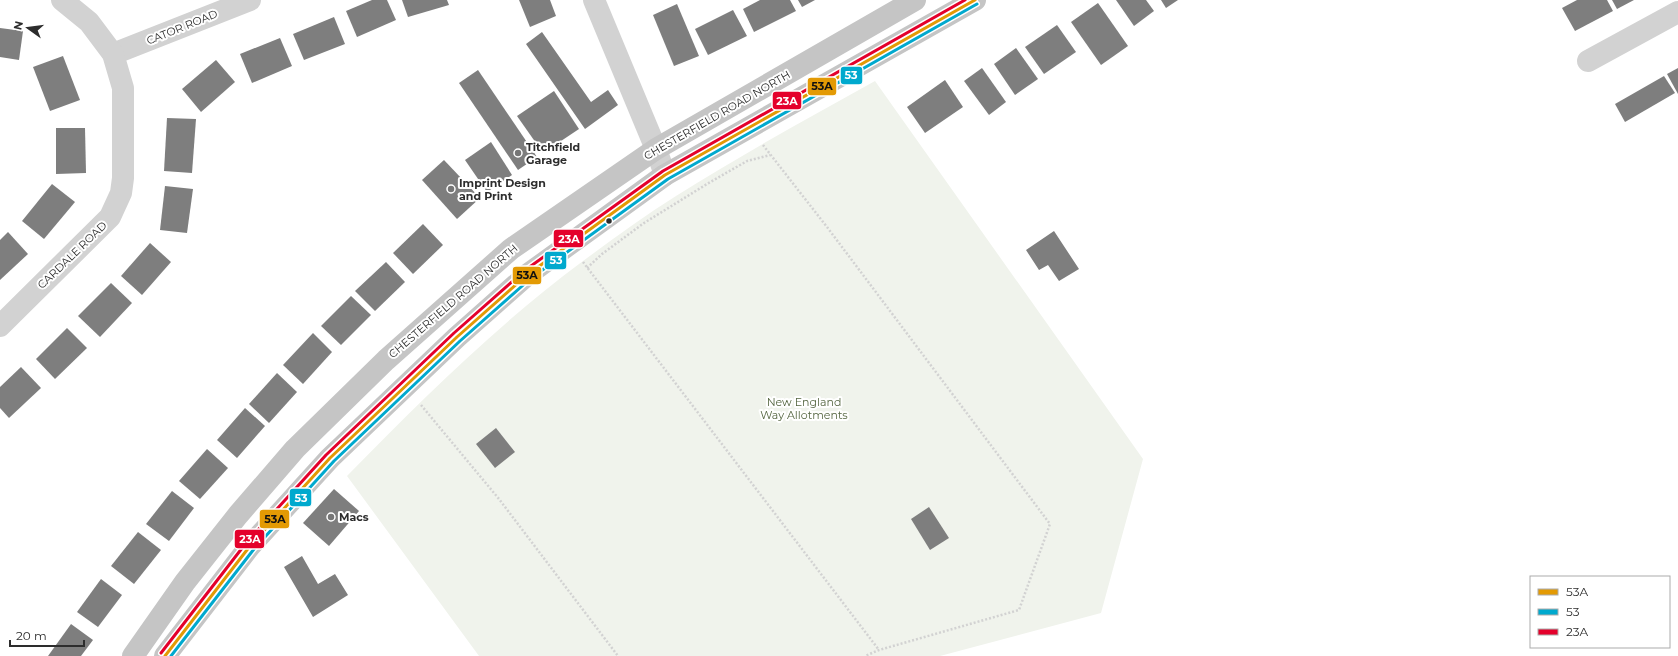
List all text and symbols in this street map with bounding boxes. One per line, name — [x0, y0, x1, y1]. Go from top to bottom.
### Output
street label: CATOR ROAD — [144, 6, 220, 48]
north arrow — [8, 8, 48, 48]
text: N — [10, 20, 26, 32]
line badge: 53 — [840, 66, 863, 85]
street label: CHESTERFIELD ROAD NORTH — [641, 67, 793, 163]
text: 53 — [844, 68, 858, 82]
line badge: 53A — [807, 77, 837, 96]
text: 53A — [811, 79, 833, 93]
line badge: 23A — [772, 91, 802, 110]
text: 23A — [776, 94, 798, 108]
place label: Titchfield Garage — [526, 140, 580, 167]
marker: Titchfield Garage — [513, 148, 523, 158]
place label: Imprint Design and Print — [459, 176, 546, 203]
marker: Imprint Design and Print — [446, 184, 456, 194]
unlabelled marker — [604, 216, 614, 226]
street label: CARDALE ROAD — [34, 218, 110, 292]
line badge: 23A — [553, 229, 584, 248]
text: 23A — [558, 232, 580, 246]
street label: CHESTERFIELD ROAD NORTH — [386, 241, 520, 361]
line badge: 53 — [544, 251, 567, 270]
text: 53 — [549, 253, 563, 267]
line badge: 53A — [512, 266, 542, 285]
text: 53A — [516, 268, 538, 282]
park label: New England Way Allotments — [760, 395, 848, 422]
line badge: 53 — [289, 488, 312, 507]
text: 53 — [294, 491, 308, 505]
line badge: 53A — [259, 509, 290, 529]
place label: Macs — [339, 510, 369, 524]
text: 53A — [264, 512, 286, 526]
marker: Macs — [326, 512, 336, 522]
line badge: 23A — [234, 529, 265, 549]
text: 23A — [239, 532, 261, 546]
legend — [1530, 576, 1670, 648]
text: 53A — [1566, 584, 1589, 599]
text: 53 — [1566, 604, 1580, 619]
scale bar — [10, 622, 84, 648]
text: 23A — [1566, 624, 1589, 639]
text: 20 m — [16, 628, 47, 643]

